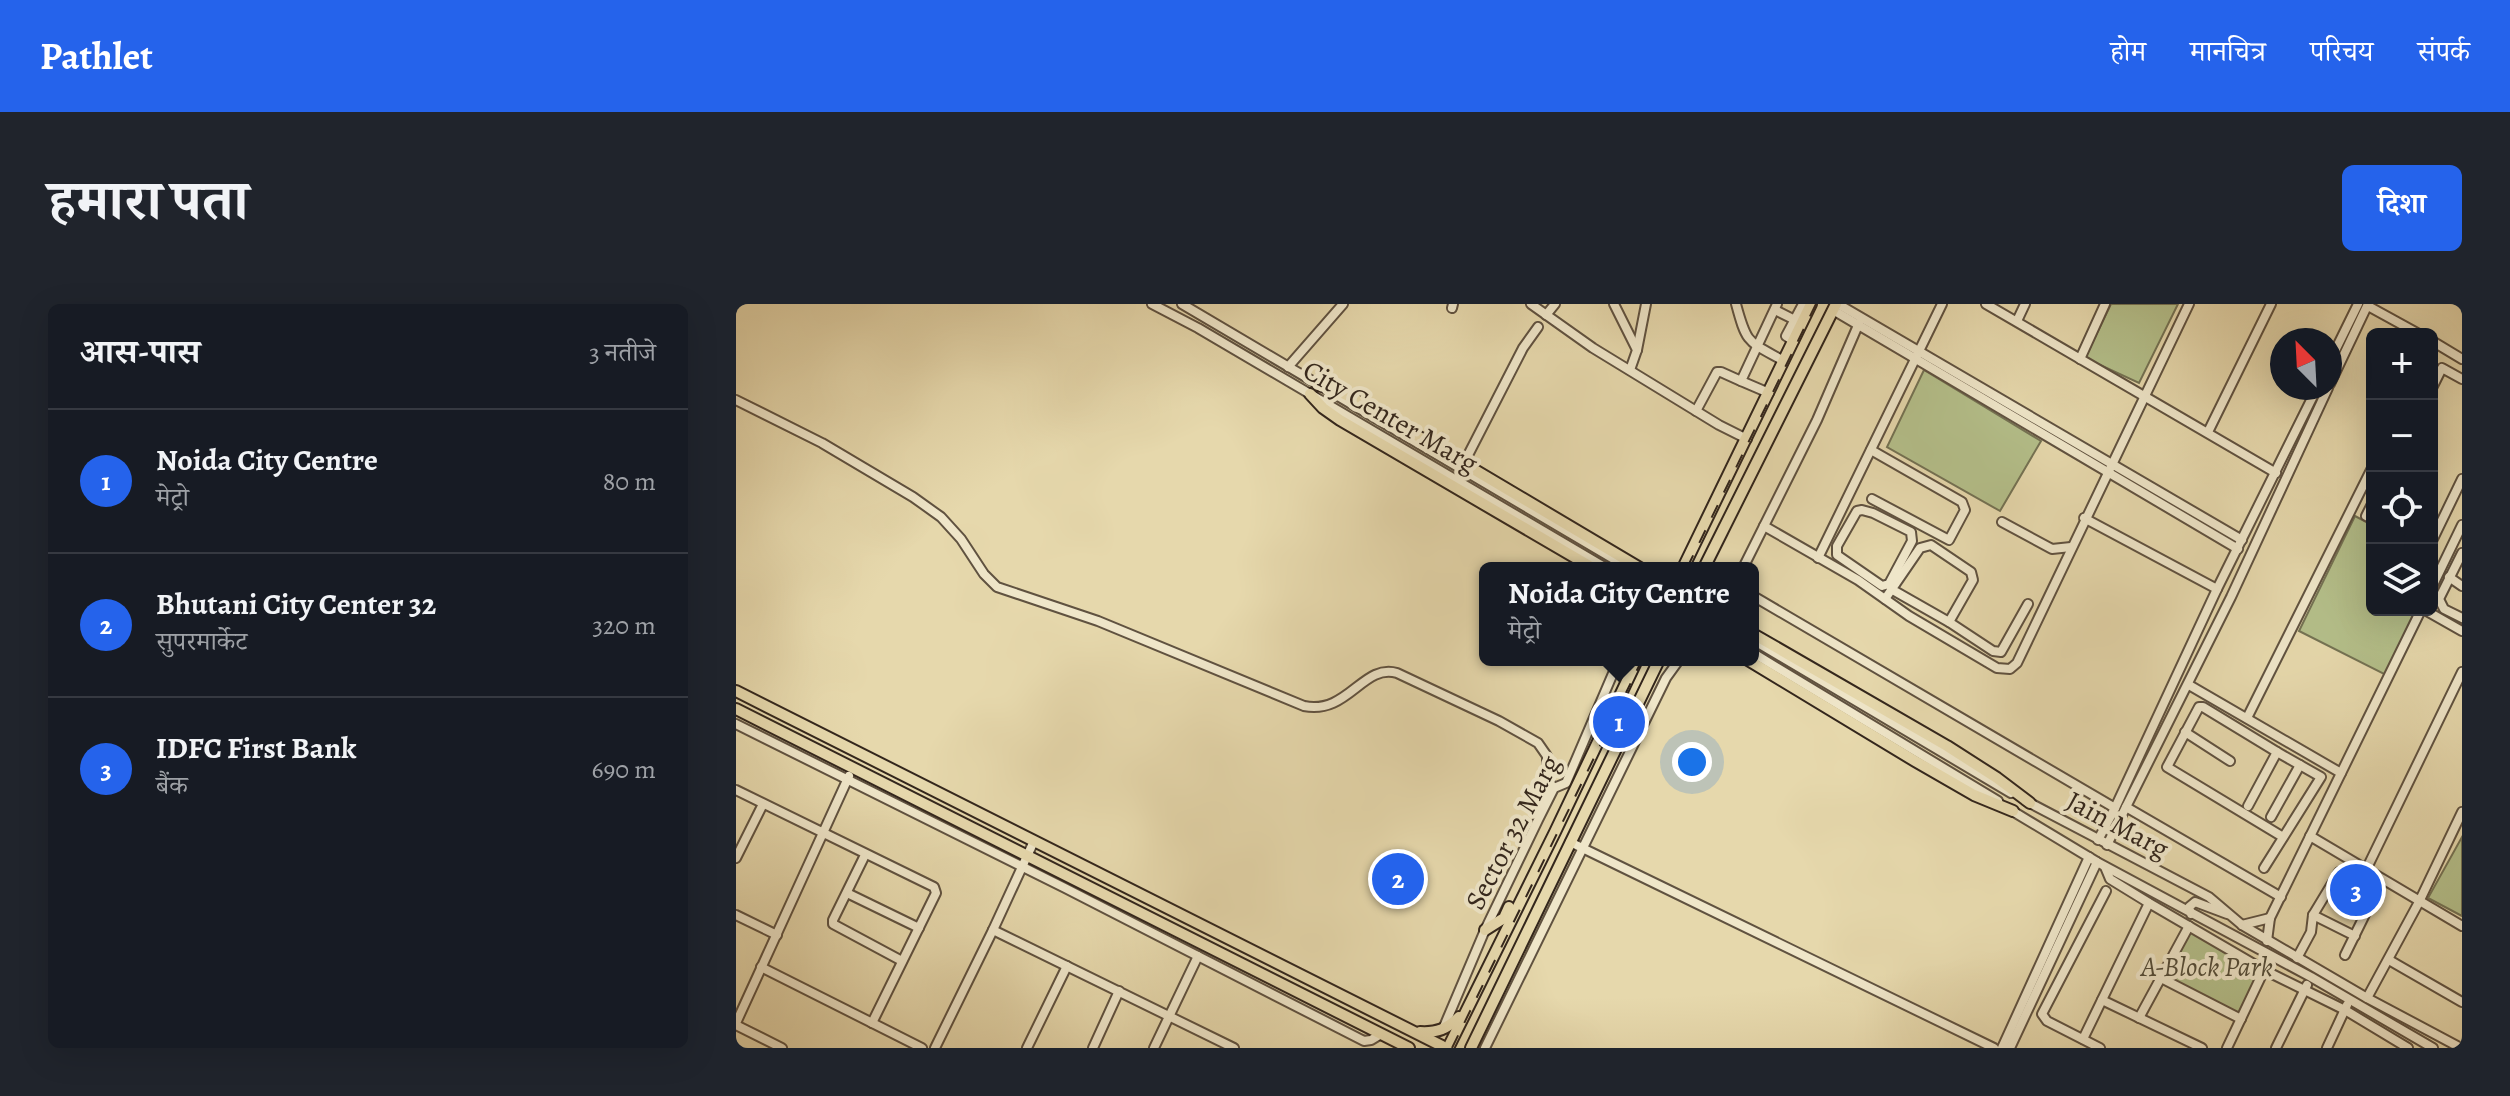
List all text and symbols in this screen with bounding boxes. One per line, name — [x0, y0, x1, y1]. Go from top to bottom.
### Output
text: Pathlet — [40, 30, 153, 82]
text: होम — [2110, 33, 2146, 71]
text: मानचित्र — [2190, 33, 2266, 71]
text: परिचय — [2310, 33, 2373, 71]
text: संपर्क — [2417, 33, 2470, 71]
text: हमारा पता — [48, 162, 248, 238]
button: दिशा — [2342, 165, 2462, 251]
text: आस-पास — [80, 328, 200, 375]
north arrow — [2270, 328, 2342, 400]
map controls — [2366, 328, 2438, 616]
button: + — [2366, 328, 2438, 400]
text: 3 नतीजे — [589, 335, 656, 370]
street label: City Center Marg — [1296, 351, 1485, 482]
button: − — [2366, 400, 2438, 472]
text: Noida City Centre — [156, 440, 378, 480]
text: 1 — [101, 464, 111, 499]
text: 80 m — [603, 464, 656, 499]
button: locate — [2366, 472, 2438, 544]
text: मेट्रो — [156, 480, 189, 515]
button: layers — [2366, 544, 2438, 616]
popup — [1479, 562, 1759, 666]
text: Noida City Centre — [1508, 573, 1730, 613]
text: Bhutani City Center 32 — [156, 584, 436, 624]
text: 2 — [100, 608, 112, 643]
text: 320 m — [592, 608, 656, 643]
text: मेट्रो — [1508, 613, 1541, 648]
text: सुपरमार्केट — [156, 624, 247, 659]
pin: 1 — [1593, 692, 1645, 752]
text: IDFC First Bank — [156, 728, 357, 768]
your location — [1672, 742, 1712, 782]
street label: Sector 32 Marg — [1456, 749, 1570, 916]
text: 3 — [100, 752, 112, 787]
text: 690 m — [592, 752, 656, 787]
text: बैंक — [156, 768, 188, 803]
street label: Jain Marg — [2059, 782, 2176, 868]
pin: 2 — [1372, 849, 1424, 909]
pin: 3 — [2330, 860, 2382, 920]
park label: A-Block Park — [2139, 948, 2273, 986]

